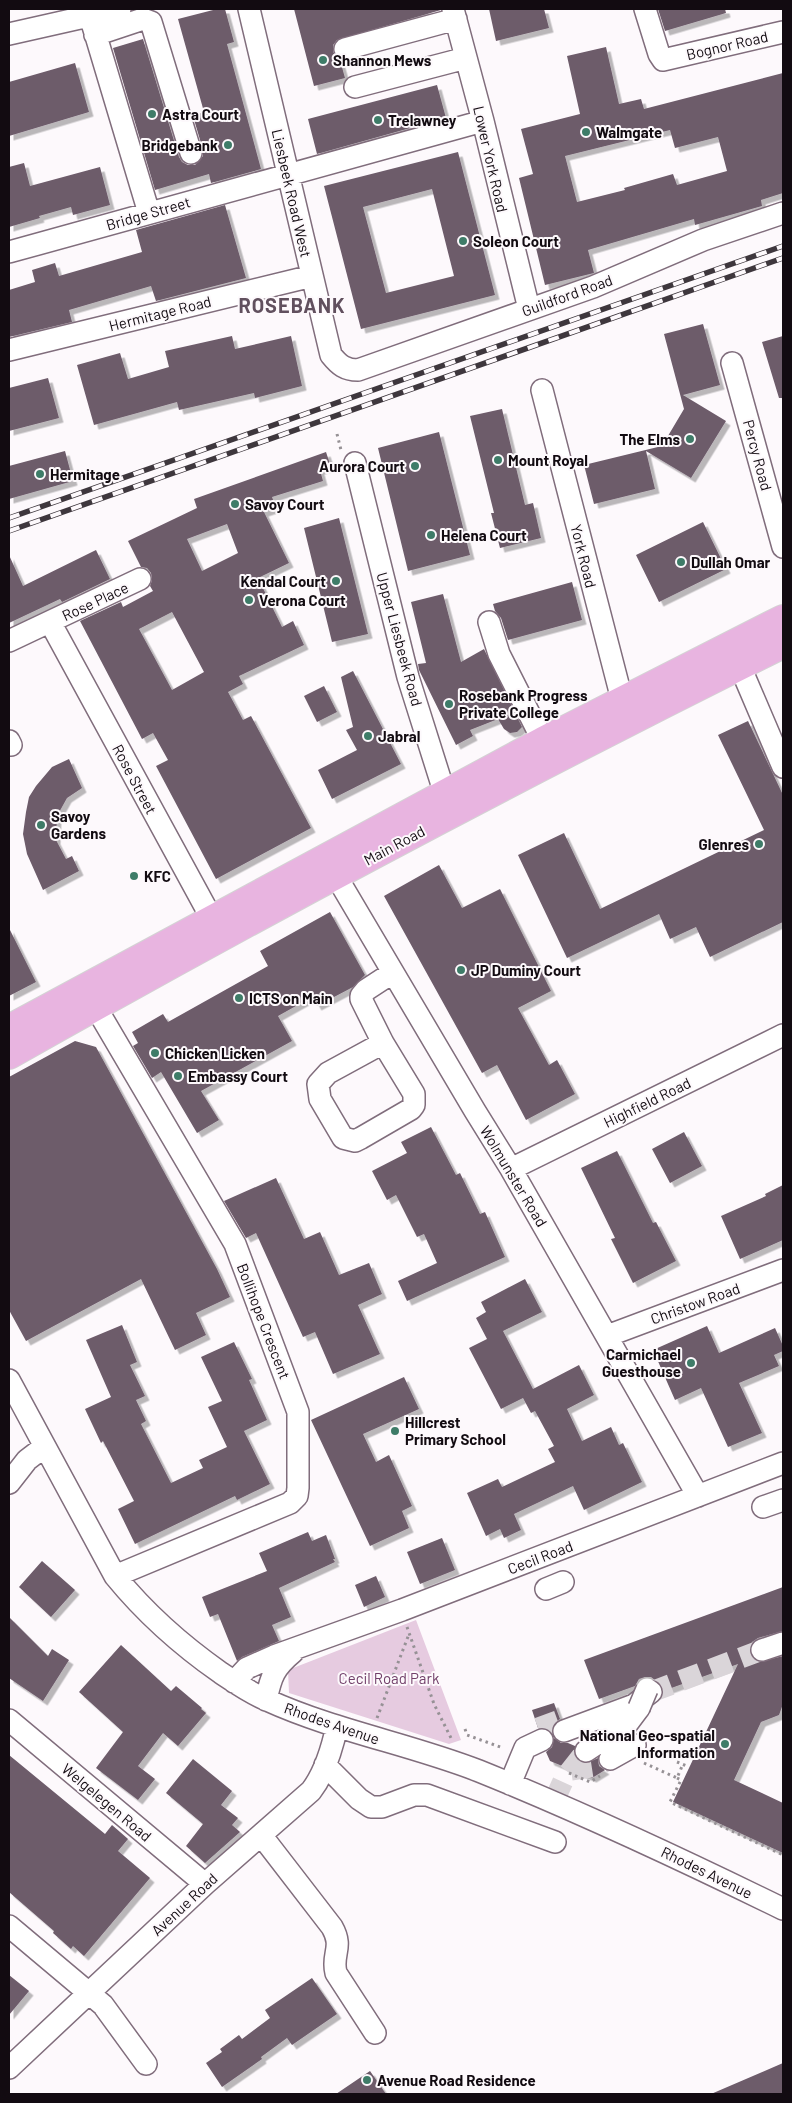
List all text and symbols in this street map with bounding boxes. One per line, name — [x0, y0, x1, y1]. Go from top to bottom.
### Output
street label: Bognor Road — [684, 27, 770, 63]
place label: Shannon Mews — [333, 51, 432, 69]
marker: Shannon Mews — [317, 54, 329, 66]
street label: Lower York Road — [470, 104, 512, 214]
place label: Astra Court — [162, 105, 239, 123]
marker: Astra Court — [146, 108, 158, 120]
place label: Trelawney — [388, 111, 457, 129]
marker: Trelawney — [372, 114, 384, 126]
place label: Walmgate — [596, 123, 662, 141]
marker: Walmgate — [580, 126, 592, 138]
street label: Liesbeek Road West — [268, 127, 316, 259]
place label: Bridgebank — [142, 136, 218, 154]
marker: Bridgebank — [222, 139, 234, 151]
street label: Bridge Street — [104, 192, 192, 234]
place label: Soleon Court — [473, 232, 559, 250]
marker: Soleon Court — [457, 235, 469, 247]
street label: Guildford Road — [519, 270, 615, 320]
street label: Hermitage Road — [107, 292, 213, 334]
district label: ROSEBANK — [238, 293, 346, 317]
street label: Percy Road — [740, 418, 776, 492]
place label: The Elms — [619, 430, 680, 448]
marker: The Elms — [684, 433, 696, 445]
place label: Mount Royal — [508, 451, 588, 469]
marker: Mount Royal — [492, 454, 504, 466]
place label: Aurora Court — [319, 457, 405, 475]
marker: Aurora Court — [409, 460, 421, 472]
place label: Hermitage — [50, 465, 120, 483]
marker: Hermitage — [34, 468, 46, 480]
place label: Savoy Court — [245, 495, 325, 513]
marker: Savoy Court — [229, 498, 241, 510]
street label: York Road — [567, 522, 601, 590]
place label: Helena Court — [441, 526, 527, 544]
marker: Helena Court — [425, 529, 437, 541]
place label: Dullah Omar — [691, 553, 771, 571]
marker: Dullah Omar — [675, 556, 687, 568]
street label: Upper Liesbeek Road — [373, 570, 427, 708]
place label: Kendal Court — [241, 572, 326, 590]
marker: Kendal Court — [330, 575, 342, 587]
street label: Rose Place — [59, 578, 131, 624]
place label: Verona Court — [259, 591, 346, 609]
marker: Verona Court — [243, 594, 255, 606]
place label: Rosebank Progress Private College — [459, 686, 588, 721]
marker: Rosebank Progress Private College — [443, 698, 455, 710]
place label: Jabral — [378, 727, 420, 745]
marker: Jabral — [362, 730, 374, 742]
street label: Rose Street — [109, 741, 161, 817]
place label: Savoy Gardens — [51, 807, 106, 842]
marker: Savoy Gardens — [35, 819, 47, 831]
street label: Main Road — [360, 821, 428, 869]
place label: Glenres — [699, 835, 749, 853]
marker: Glenres — [753, 838, 765, 850]
place label: KFC — [144, 867, 171, 885]
marker: KFC — [128, 870, 140, 882]
place label: JP Duminy Court — [471, 961, 581, 979]
marker: JP Duminy Court — [455, 964, 467, 976]
place label: ICTS on Main — [249, 989, 333, 1007]
marker: ICTS on Main — [233, 992, 245, 1004]
place label: Chicken Licken — [165, 1044, 265, 1062]
marker: Chicken Licken — [149, 1047, 161, 1059]
place label: Embassy Court — [188, 1067, 288, 1085]
marker: Embassy Court — [172, 1070, 184, 1082]
street label: Highfield Road — [600, 1073, 694, 1131]
street label: Wolmunster Road — [477, 1122, 551, 1230]
street label: Bollihope Crescent — [234, 1261, 294, 1381]
street label: Christow Road — [648, 1279, 742, 1327]
place label: Carmichael Guesthouse — [602, 1345, 681, 1380]
marker: Carmichael Guesthouse — [685, 1357, 697, 1369]
place label: Hillcrest Primary School — [405, 1413, 506, 1448]
marker: Hillcrest Primary School — [389, 1425, 401, 1437]
street label: Cecil Road — [505, 1536, 575, 1578]
park label: Cecil Road Park — [339, 1669, 440, 1687]
street label: Rhodes Avenue — [282, 1698, 382, 1748]
place label: National Geo-spatial Information — [580, 1726, 715, 1761]
marker: National Geo-spatial Information — [719, 1738, 731, 1750]
street label: Welgelegen Road — [58, 1759, 156, 1845]
street label: Rhodes Avenue — [658, 1842, 756, 1902]
street label: Avenue Road — [147, 1869, 221, 1939]
place label: Avenue Road Residence — [377, 2071, 536, 2089]
marker: Avenue Road Residence — [361, 2074, 373, 2086]

